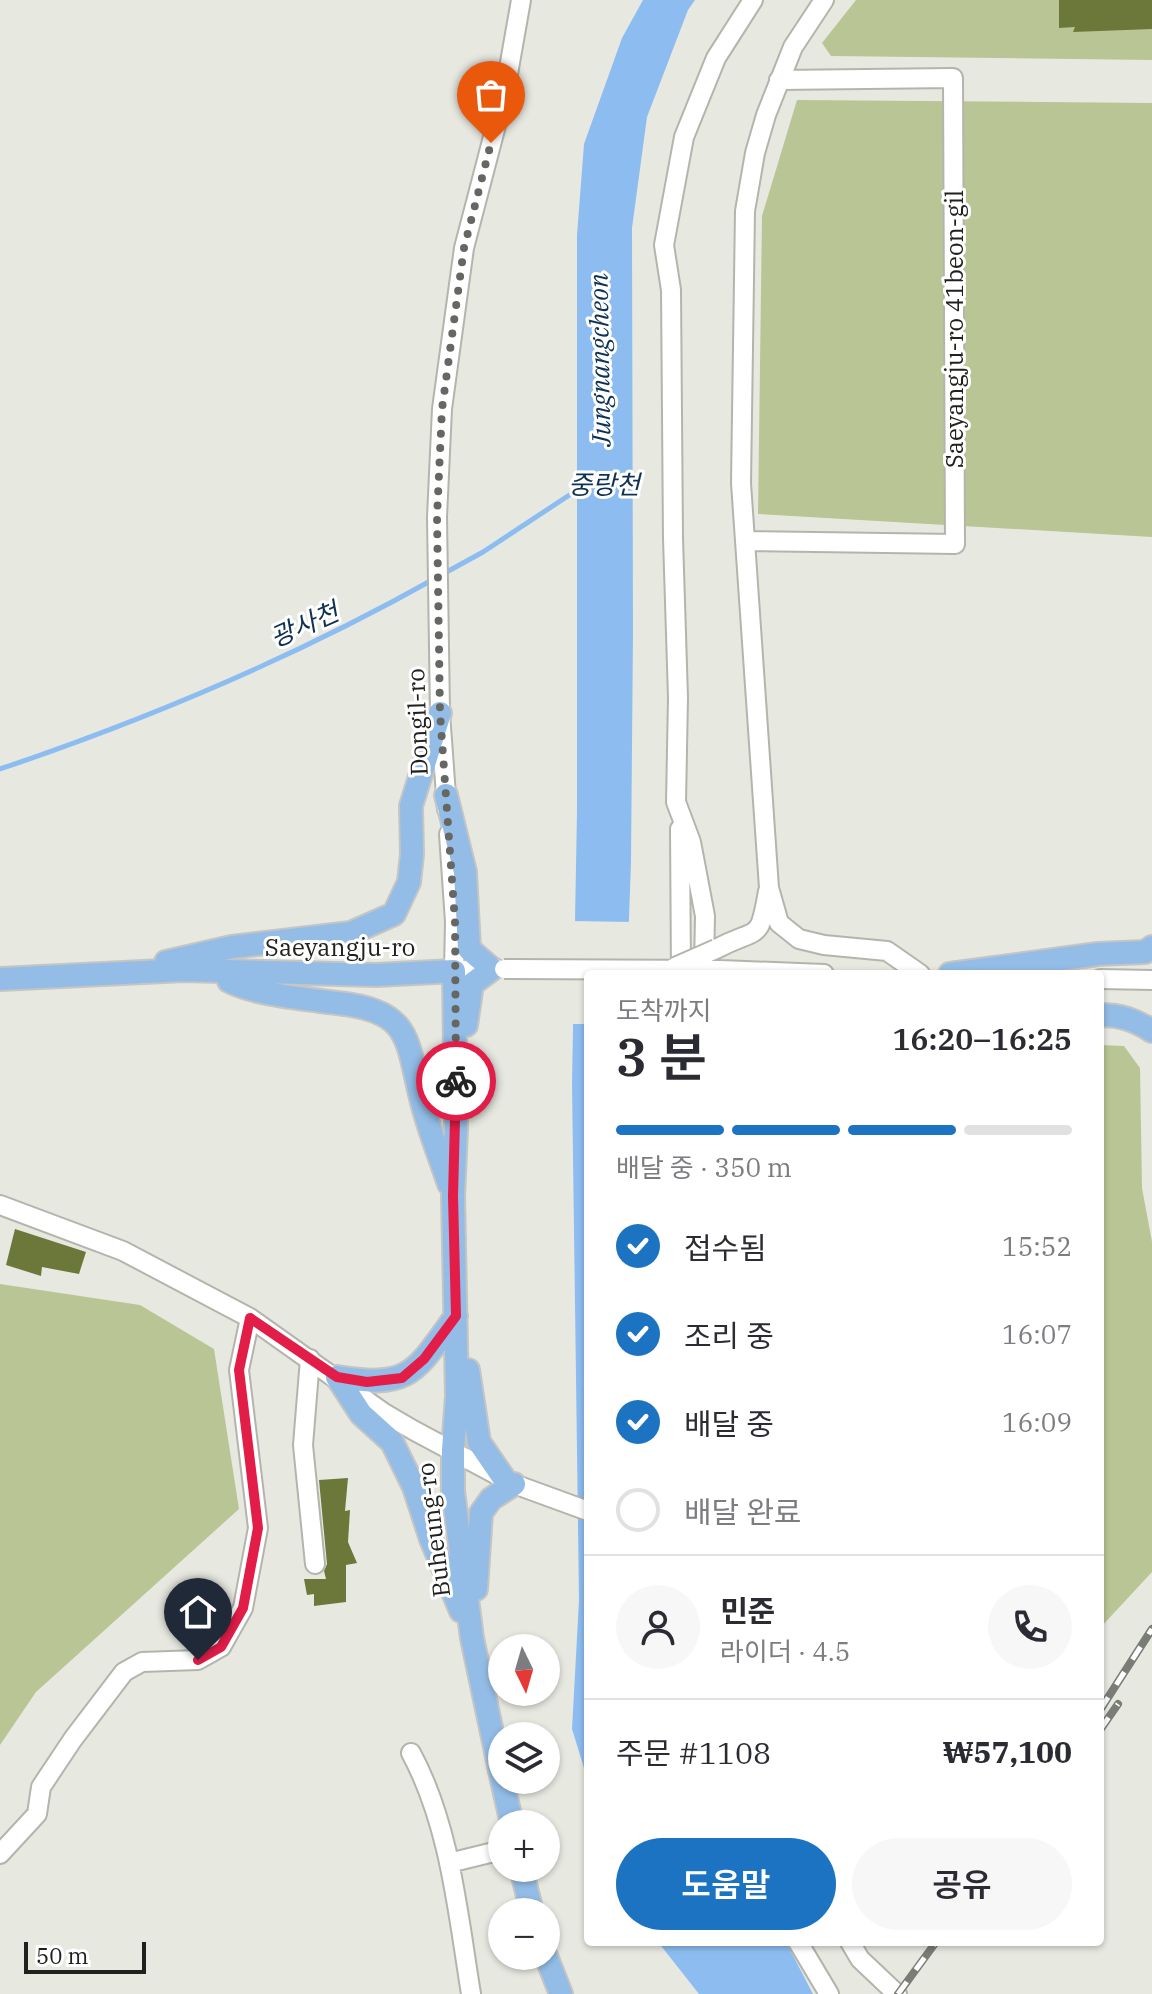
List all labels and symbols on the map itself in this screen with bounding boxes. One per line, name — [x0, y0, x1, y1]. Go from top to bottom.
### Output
pin — [457, 61, 525, 143]
street label: Saeyangju-ro 41beon-gil — [938, 190, 970, 468]
water label: Jungnangcheon — [580, 273, 618, 448]
water label: 중랑천 — [568, 467, 643, 501]
water label: 광사천 — [264, 593, 347, 654]
street label: Dongil-ro — [399, 668, 435, 776]
street label: Saeyangju-ro — [265, 931, 415, 963]
courier — [416, 1041, 496, 1121]
street label: Buheung-ro — [409, 1461, 457, 1599]
pin — [164, 1578, 232, 1660]
north arrow — [488, 1634, 560, 1706]
scale bar — [24, 1938, 146, 1974]

